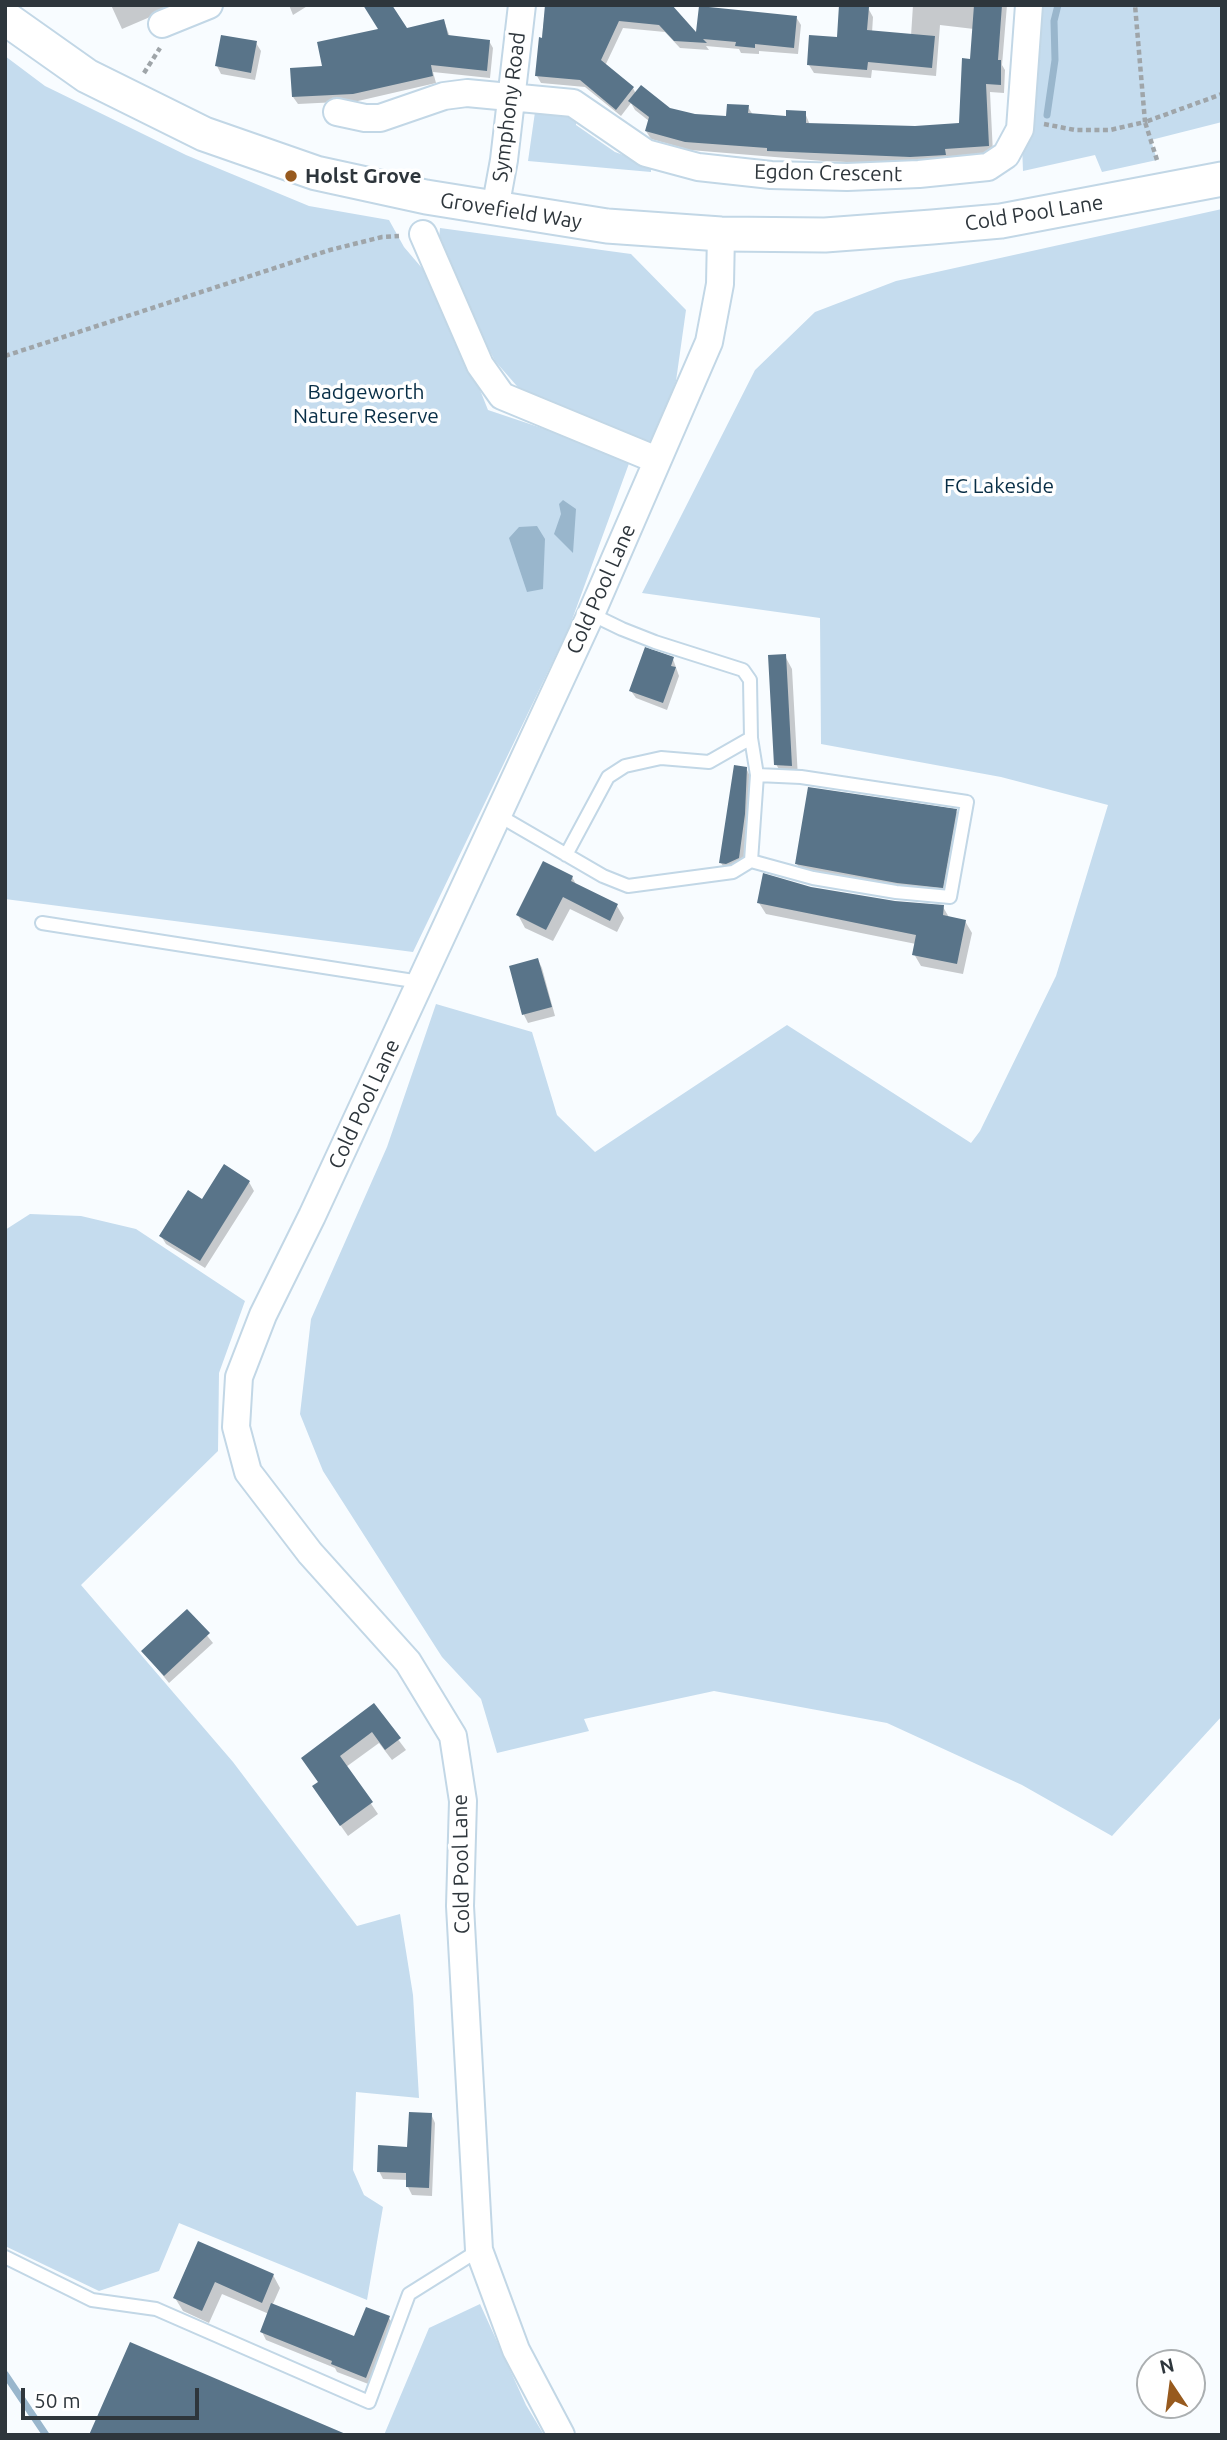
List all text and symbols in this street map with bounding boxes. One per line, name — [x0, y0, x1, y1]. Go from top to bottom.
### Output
street label: Symphony Road — [487, 31, 531, 183]
street label: Egdon Crescent — [754, 159, 902, 187]
place label: Holst Grove — [305, 163, 422, 189]
marker: Holst Grove — [283, 168, 299, 184]
street label: Grovefield Way — [438, 187, 584, 235]
street label: Cold Pool Lane — [963, 190, 1105, 236]
park label: Badgeworth Nature Reserve — [293, 379, 439, 429]
park label: FC Lakeside — [944, 473, 1054, 499]
street label: Cold Pool Lane — [561, 520, 641, 658]
street label: Cold Pool Lane — [323, 1035, 405, 1173]
street label: Cold Pool Lane — [447, 1794, 475, 1934]
north arrow — [1136, 2349, 1206, 2419]
text: N — [1157, 2353, 1176, 2378]
scale bar — [24, 2374, 203, 2418]
text: 50 m — [34, 2388, 81, 2412]

